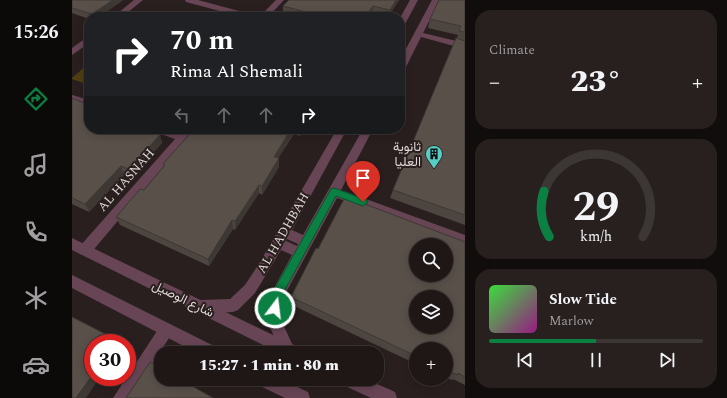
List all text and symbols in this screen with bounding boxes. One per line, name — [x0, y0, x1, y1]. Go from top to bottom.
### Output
text: 15:26 — [13, 19, 59, 46]
text: 70 m — [170, 19, 234, 62]
icon: right — [104, 28, 156, 80]
text: Climate — [489, 40, 535, 60]
text: Rima Al Shemali — [170, 58, 303, 85]
text: 23° — [571, 59, 622, 105]
text: − — [489, 66, 500, 99]
text: + — [692, 66, 703, 99]
icon: directions — [22, 85, 50, 113]
icon: left — [171, 104, 193, 126]
icon: ahead — [213, 104, 235, 126]
icon: ahead — [255, 104, 277, 126]
icon: right — [297, 104, 319, 126]
place label: ثانوية العليا — [393, 137, 421, 172]
street label: AL HASNAH — [93, 144, 159, 216]
building icon: ثانوية العليا — [424, 144, 444, 169]
icon: music — [22, 151, 50, 179]
pin — [346, 161, 380, 202]
icon: arrive — [352, 167, 374, 189]
text: 29 — [573, 176, 619, 239]
street label: AL HADHBAH — [252, 189, 314, 277]
icon: phone — [22, 218, 50, 246]
text: km/h — [580, 226, 612, 248]
map controls — [409, 238, 453, 386]
button: search — [409, 238, 453, 282]
street label: شارع الوصيل — [149, 275, 217, 323]
icon: climate — [22, 284, 50, 312]
position arrow — [254, 287, 296, 329]
text: Slow Tide — [549, 288, 617, 311]
button: layers — [409, 290, 453, 334]
text: Marlow — [549, 311, 594, 331]
speed limit sign: 30 — [84, 334, 136, 386]
button: + — [409, 342, 453, 386]
icon: previous — [514, 349, 536, 371]
icon: pause — [585, 349, 607, 371]
icon: next — [656, 349, 678, 371]
icon: car — [22, 351, 50, 379]
text: 15:27 · 1 min · 80 m — [199, 354, 339, 377]

